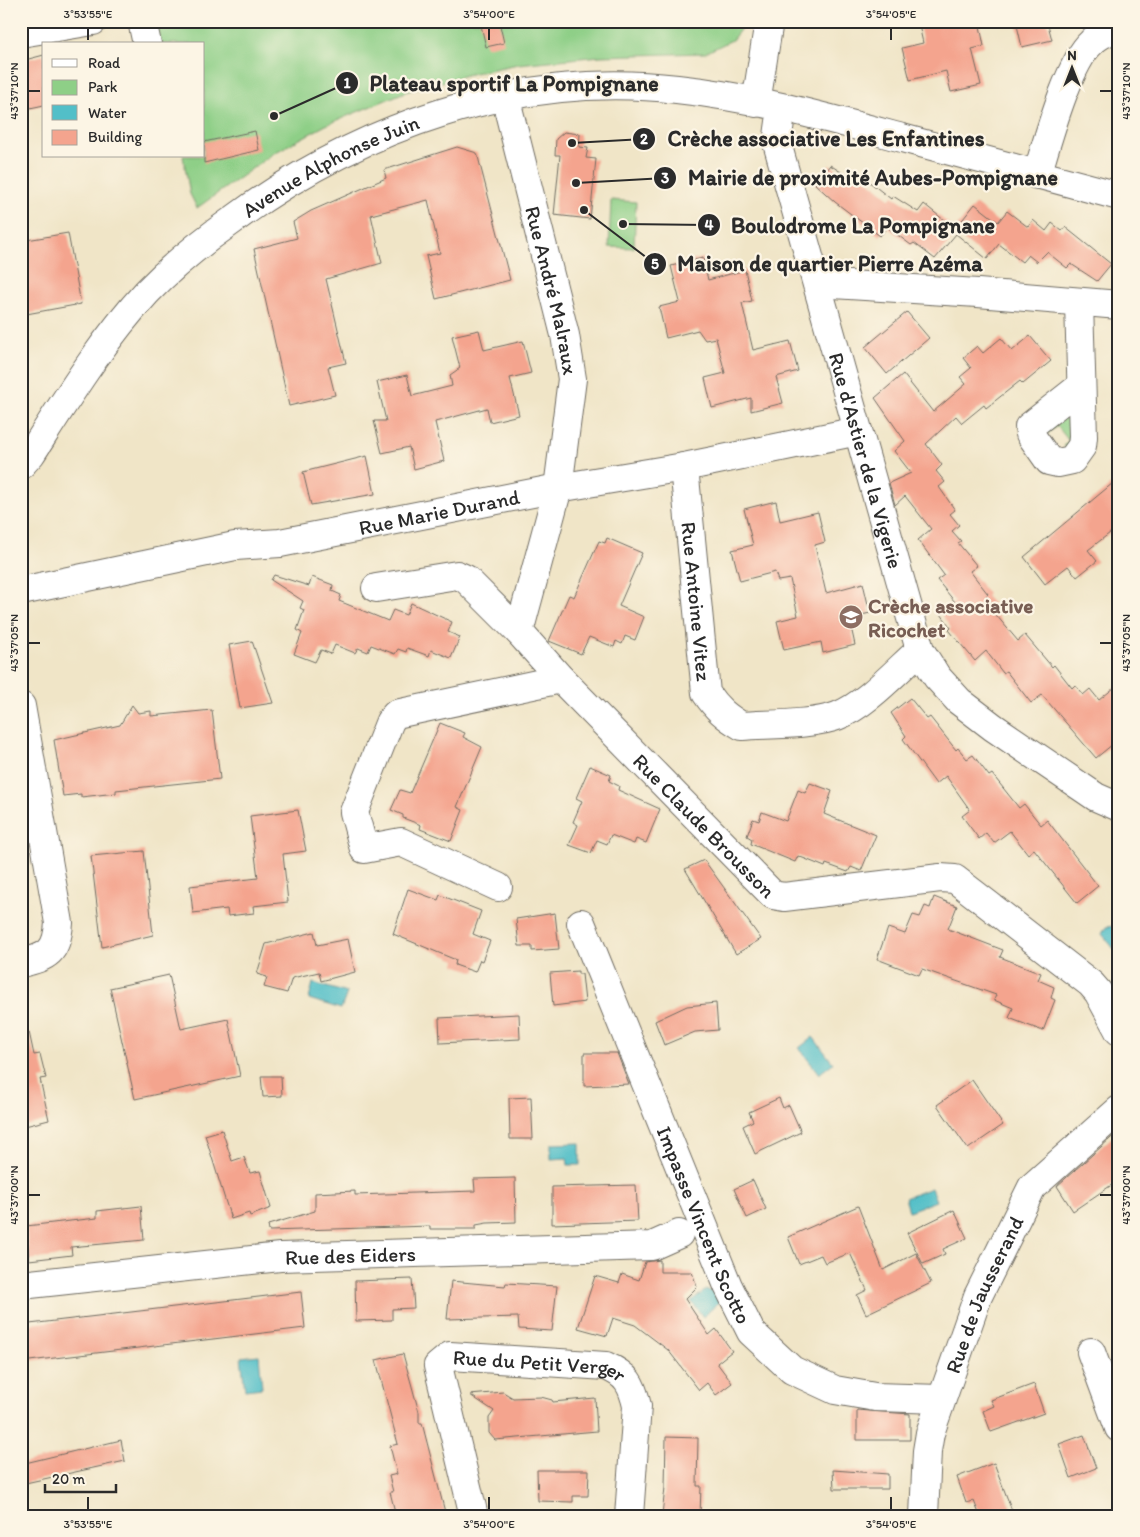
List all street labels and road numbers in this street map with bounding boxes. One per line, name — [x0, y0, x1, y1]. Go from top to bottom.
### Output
street label: Avenue Alphonse Juin — [237, 109, 422, 222]
street label: Rue André Malraux — [521, 203, 584, 377]
street label: Rue d'Astier de la Vigerie — [824, 349, 909, 571]
street label: Rue Marie Durand — [357, 483, 522, 540]
street label: Rue Antoine Vitez — [677, 520, 717, 683]
street label: Rue Claude Brousson — [628, 748, 781, 903]
street label: Impasse Vincent Scotto — [652, 1122, 757, 1328]
street label: Rue de Jausserand — [939, 1211, 1028, 1376]
street label: Rue des Eiders — [285, 1240, 416, 1269]
street label: Rue du Petit Verger — [452, 1344, 632, 1387]

